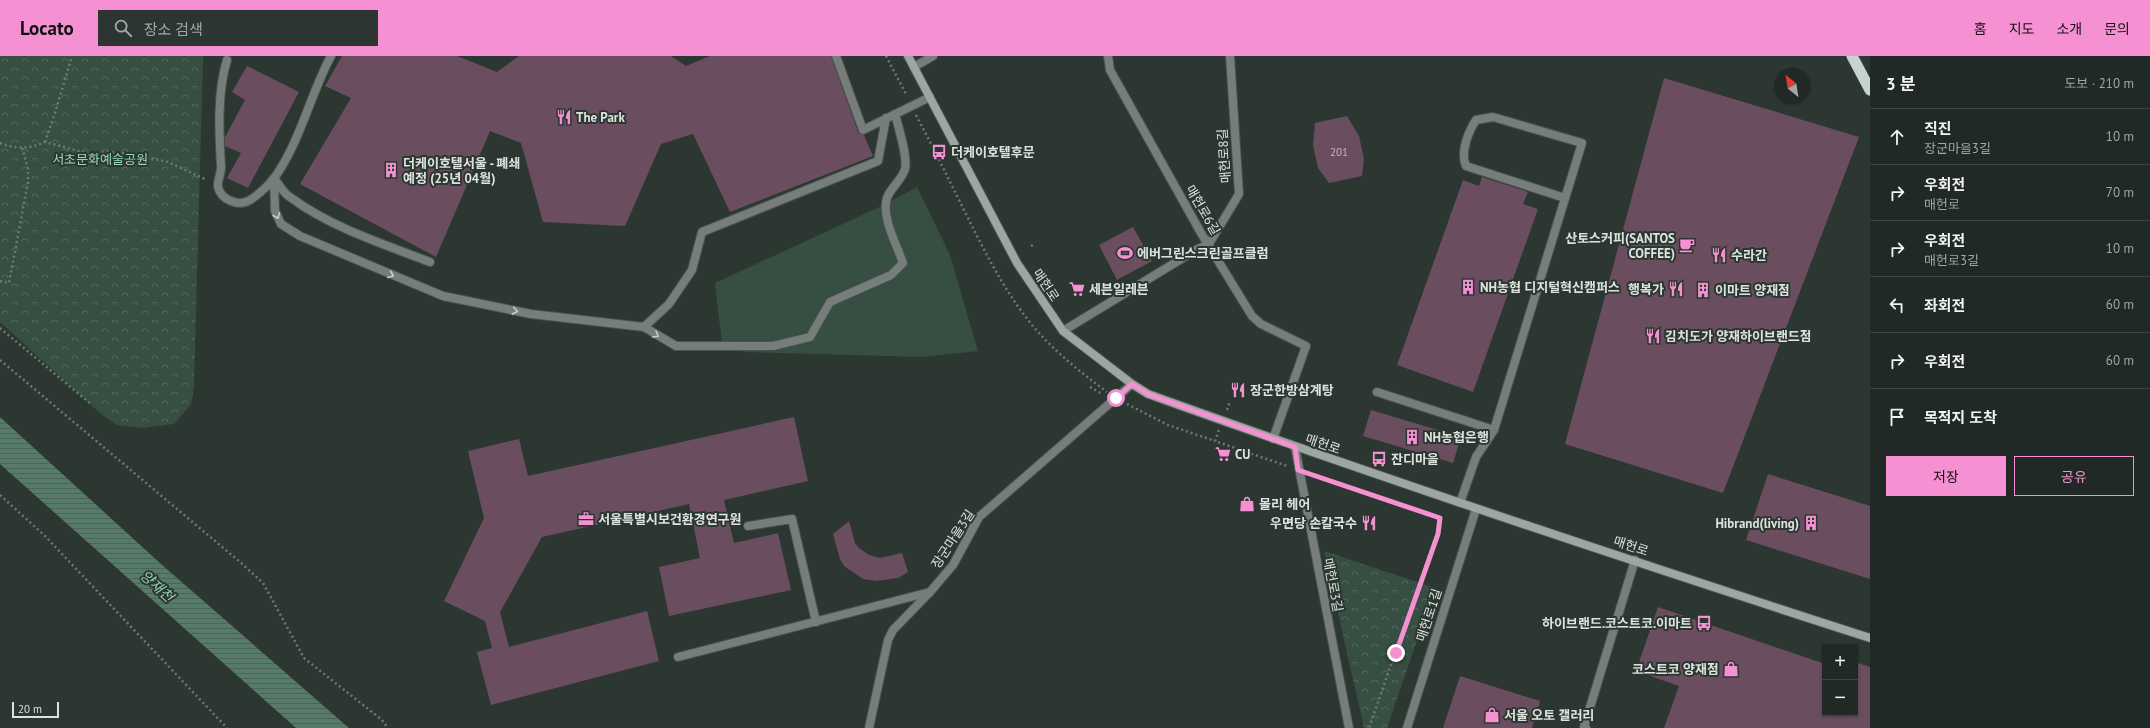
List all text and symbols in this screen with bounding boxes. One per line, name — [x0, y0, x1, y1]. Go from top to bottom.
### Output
search box — [98, 10, 378, 46]
text: Locato — [20, 16, 74, 40]
icon: search — [112, 17, 134, 39]
text: 장소 검색 — [144, 20, 203, 39]
text: 홈 — [1974, 20, 1987, 38]
text: 지도 — [2009, 20, 2034, 38]
text: 소개 — [2056, 20, 2082, 38]
text: 문의 — [2104, 20, 2130, 38]
north arrow — [1774, 68, 1810, 104]
text: 3 분 — [1886, 73, 1916, 95]
text: 도보 · 210 m — [2064, 75, 2134, 92]
restaurant icon: The Park — [555, 108, 573, 126]
place label: The Park — [576, 109, 625, 126]
text: 직진 — [1924, 119, 1952, 138]
icon: ahead — [1886, 126, 1908, 148]
street label: 매헌로8길 — [1214, 128, 1234, 184]
text: 10 m — [2106, 128, 2134, 145]
text: 장군마을3길 — [1924, 140, 1991, 157]
bus stop icon: 더케이호텔후문 — [930, 143, 948, 161]
place label: 더케이호텔후문 — [951, 144, 1035, 161]
house number: 201 — [1330, 145, 1348, 159]
park label: 서초문화예술공원 — [52, 151, 148, 168]
place label: 더케이호텔서울 - 폐쇄 예정 (25년 04월) — [403, 155, 520, 187]
building icon: 더케이호텔서울 - 폐쇄 예정 (25년 04월) — [382, 161, 400, 179]
text: 우회전 — [1924, 175, 1965, 194]
street label: 매헌로6길 — [1182, 182, 1224, 238]
icon: right — [1886, 182, 1908, 204]
text: 70 m — [2106, 184, 2134, 201]
text: 매헌로 — [1924, 196, 1960, 213]
one-way arrow — [273, 213, 281, 220]
place label: 산토스커피(SANTOS COFFEE) — [1565, 230, 1675, 262]
text: 우회전 — [1924, 231, 1965, 250]
cafe icon: 산토스커피(SANTOS COFFEE) — [1678, 236, 1696, 254]
icon: right — [1886, 238, 1908, 260]
text: 10 m — [2106, 240, 2134, 257]
sports icon: 에버그린스크린골프클럼 — [1116, 244, 1134, 262]
place label: 에버그린스크린골프클럼 — [1137, 245, 1269, 262]
restaurant icon: 수라간 — [1710, 246, 1728, 264]
place label: 수라간 — [1731, 247, 1767, 264]
text: 매헌로3길 — [1924, 252, 1979, 269]
street label: 매헌로 — [1029, 265, 1063, 305]
one-way arrow — [386, 270, 394, 278]
building icon: NH농협 디지털혁신캠퍼스 — [1459, 278, 1477, 296]
place label: NH농협 디지털혁신캠퍼스 — [1480, 279, 1620, 296]
supermarket icon: 세븐일레븐 — [1068, 280, 1086, 298]
restaurant icon: 행복가 — [1667, 280, 1685, 298]
place label: 세븐일레븐 — [1089, 281, 1149, 298]
place label: 행복가 — [1628, 281, 1664, 298]
building icon: 이마트 양재점 — [1694, 281, 1712, 299]
place label: 이마트 양재점 — [1715, 282, 1790, 299]
icon: left — [1886, 294, 1908, 316]
text: 좌회전 — [1924, 296, 1965, 315]
text: 60 m — [2106, 296, 2134, 313]
one-way arrow — [512, 306, 518, 314]
restaurant icon: 김치도가 양재하이브랜드점 — [1644, 327, 1662, 345]
place label: 김치도가 양재하이브랜드점 — [1665, 328, 1812, 345]
one-way arrow — [652, 330, 659, 337]
icon: right — [1886, 350, 1908, 372]
text: 우회전 — [1924, 352, 1965, 371]
text: 60 m — [2106, 352, 2134, 369]
restaurant icon: 장군한방삼계탕 — [1229, 381, 1247, 399]
place label: 장군한방삼계탕 — [1250, 382, 1334, 399]
route start — [1107, 389, 1125, 407]
icon: arrive — [1886, 406, 1908, 428]
text: 목적지 도착 — [1924, 408, 1997, 427]
building icon: NH농협은행 — [1403, 428, 1421, 446]
place label: NH농협은행 — [1424, 429, 1489, 446]
street label: 매헌로 — [1303, 430, 1343, 458]
supermarket icon: CU — [1214, 445, 1232, 463]
place label: CU — [1235, 446, 1250, 463]
bus stop icon: 잔디마을 — [1370, 450, 1388, 468]
place label: 잔디마을 — [1391, 451, 1439, 468]
button: 저장 — [1886, 456, 2006, 496]
button: 공유 — [2014, 456, 2134, 496]
shop icon: 몰리 헤어 — [1238, 495, 1256, 513]
place label: 몰리 헤어 — [1259, 496, 1310, 513]
street label: 장군마을3길 — [928, 506, 978, 572]
office icon: 서울특별시보건환경연구원 — [577, 510, 595, 528]
place label: 서울특별시보건환경연구원 — [598, 511, 742, 528]
restaurant icon: 우면당 손칼국수 — [1360, 514, 1378, 532]
building icon: Hibrand(living) — [1802, 514, 1820, 532]
place label: 우면당 손칼국수 — [1270, 515, 1357, 532]
place label: Hibrand(living) — [1715, 515, 1799, 532]
street label: 매헌로 — [1611, 532, 1651, 560]
street label: 매헌로3길 — [1319, 556, 1347, 614]
water label: 양재천 — [137, 566, 178, 606]
street label: 매헌로1길 — [1412, 586, 1446, 644]
bus stop icon: 하이브랜드.코스트코.이마트 — [1695, 614, 1713, 632]
place label: 하이브랜드.코스트코.이마트 — [1542, 615, 1692, 632]
route end — [1387, 644, 1405, 662]
map controls — [1822, 644, 1858, 716]
button: + — [1822, 644, 1858, 680]
shop icon: 코스트코 양재점 — [1722, 660, 1740, 678]
place label: 코스트코 양재점 — [1632, 661, 1719, 678]
button: − — [1822, 680, 1858, 716]
scale bar — [12, 700, 59, 719]
text: 20 m — [18, 702, 42, 716]
shop icon: 서울 오토 갤러리 — [1483, 706, 1501, 724]
place label: 서울 오토 갤러리 — [1504, 707, 1594, 724]

